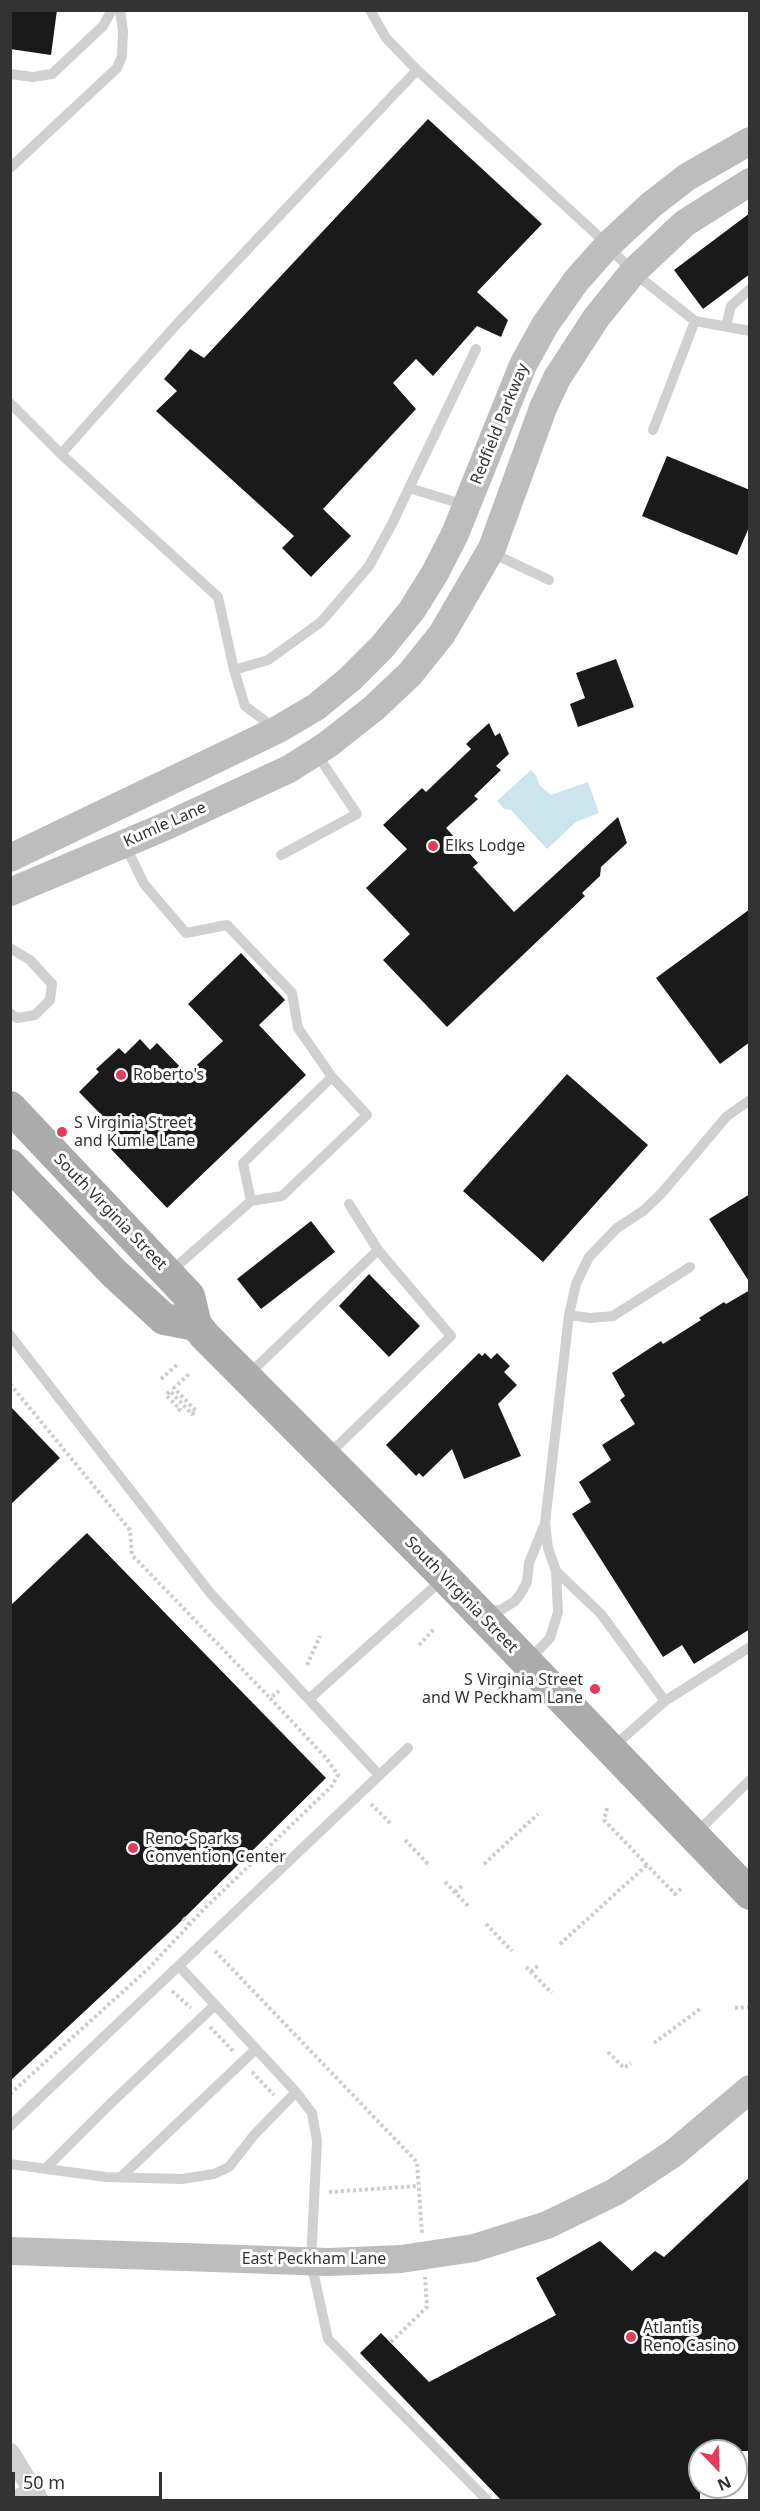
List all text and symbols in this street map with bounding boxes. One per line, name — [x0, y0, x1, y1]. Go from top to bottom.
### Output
street label: Redfield Parkway — [467, 361, 533, 487]
street label: Kumle Lane — [121, 798, 209, 852]
place label: Elks Lodge — [445, 836, 525, 856]
marker: Elks Lodge — [426, 839, 440, 853]
place label: Roberto's — [133, 1065, 204, 1085]
marker: Roberto's — [114, 1068, 128, 1082]
place label: S Virginia Street and Kumle Lane — [74, 1113, 195, 1151]
marker: S Virginia Street and Kumle Lane — [55, 1125, 69, 1139]
street label: South Virginia Street — [50, 1150, 170, 1274]
street label: South Virginia Street — [401, 1533, 521, 1657]
place label: S Virginia Street and W Peckham Lane — [422, 1670, 583, 1708]
marker: S Virginia Street and W Peckham Lane — [588, 1682, 602, 1696]
place label: Reno-Sparks Convention Center — [145, 1829, 286, 1867]
marker: Reno-Sparks Convention Center — [126, 1841, 140, 1855]
street label: East Peckham Lane — [242, 2249, 386, 2269]
place label: Atlantis Reno Casino — [643, 2318, 736, 2356]
marker: Atlantis Reno Casino — [624, 2330, 638, 2344]
north arrow — [688, 2439, 748, 2499]
scale bar — [15, 2460, 165, 2498]
text: 50 m — [23, 2470, 65, 2494]
text: N — [714, 2471, 735, 2496]

